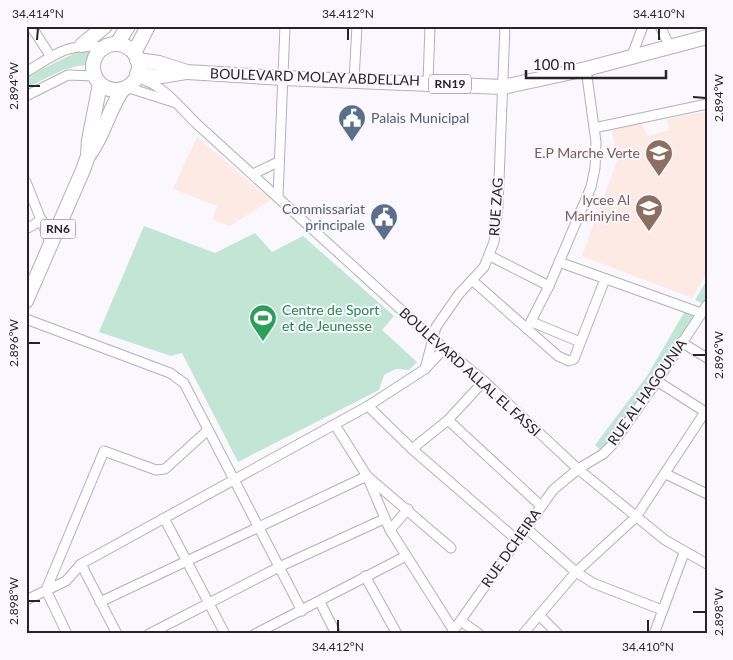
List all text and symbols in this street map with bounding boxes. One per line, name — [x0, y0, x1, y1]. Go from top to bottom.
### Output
text: 34.414°N — [12, 6, 64, 21]
text: 34.412°N — [322, 6, 374, 21]
text: 34.410°N — [633, 6, 685, 21]
scale bar — [526, 48, 666, 80]
text: 100 m — [533, 55, 575, 73]
text: 2.894°W — [6, 61, 21, 110]
street label: BOULEVARD MOLAY ABDELLAH — [210, 64, 420, 89]
text: 2.894°W — [711, 73, 726, 122]
road number: RN19 — [429, 74, 471, 94]
public building icon: Palais Municipal — [337, 103, 367, 142]
place label: Palais Municipal — [371, 109, 469, 126]
school or university icon: E.P Marche Verte — [644, 138, 674, 177]
place label: E.P Marche Verte — [534, 144, 640, 161]
street label: RUE ZAG — [485, 177, 506, 237]
place label: lycee Al Mariniyine — [565, 191, 630, 224]
school or university icon: lycee Al Mariniyine — [634, 193, 664, 232]
place label: Commissariat principale — [282, 200, 365, 233]
public building icon: Commissariat principale — [369, 202, 399, 241]
road number: RN6 — [40, 220, 76, 238]
place label: Centre de Sport et de Jeunesse — [282, 301, 379, 334]
sports icon: Centre de Sport et de Jeunesse — [248, 303, 278, 342]
street label: BOULEVARD ALLAL EL FASSI — [396, 304, 545, 440]
text: 2.896°W — [6, 318, 21, 367]
text: 2.896°W — [711, 330, 726, 379]
street label: RUE AL HAGOUNIA — [604, 335, 690, 448]
street label: RUE DCHEIRA — [477, 505, 544, 590]
text: 2.898°W — [6, 576, 21, 625]
text: 2.898°W — [711, 587, 726, 636]
text: 34.412°N — [312, 639, 364, 654]
text: 34.410°N — [622, 639, 674, 654]

